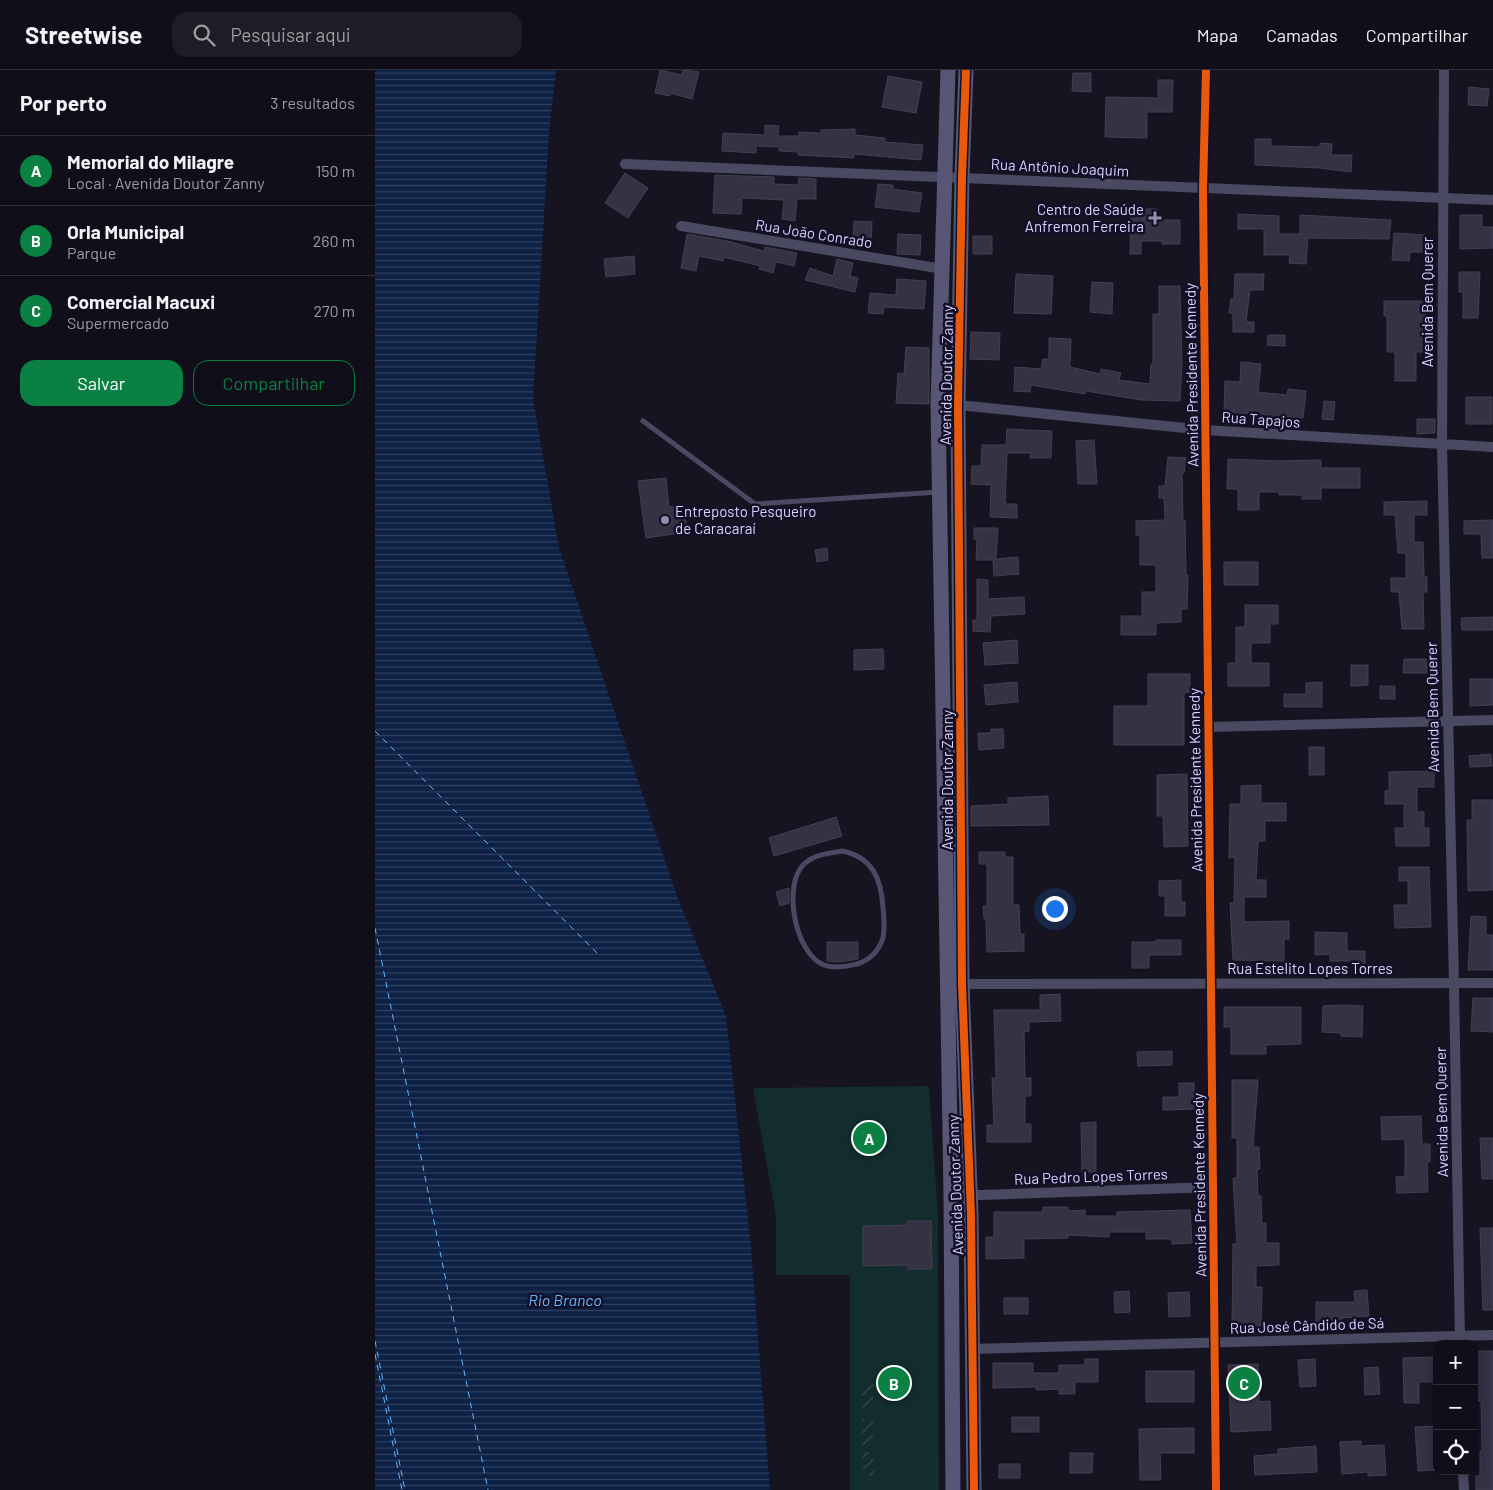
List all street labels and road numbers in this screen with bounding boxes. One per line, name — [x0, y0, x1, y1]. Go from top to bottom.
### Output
street label: Rua Antônio Joaquim — [990, 154, 1130, 180]
street label: Rua João Conrado — [754, 215, 874, 251]
street label: Avenida Bem Querer — [1418, 236, 1436, 367]
street label: Avenida Presidente Kennedy — [1180, 283, 1202, 467]
street label: Avenida Doutor Zanny — [936, 305, 956, 445]
street label: Rua Tapajos — [1221, 407, 1301, 431]
street label: Avenida Bem Querer — [1422, 641, 1442, 772]
street label: Avenida Presidente Kennedy — [1184, 688, 1206, 872]
street label: Avenida Doutor Zanny — [938, 710, 956, 850]
street label: Rua Estelito Lopes Torres — [1227, 959, 1393, 977]
street label: Avenida Bem Querer — [1431, 1046, 1451, 1177]
street label: Avenida Presidente Kennedy — [1188, 1093, 1210, 1277]
street label: Avenida Doutor Zanny — [944, 1114, 966, 1256]
street label: Rua Pedro Lopes Torres — [1014, 1164, 1168, 1188]
street label: Rua José Cândido de Sá — [1229, 1313, 1385, 1337]

